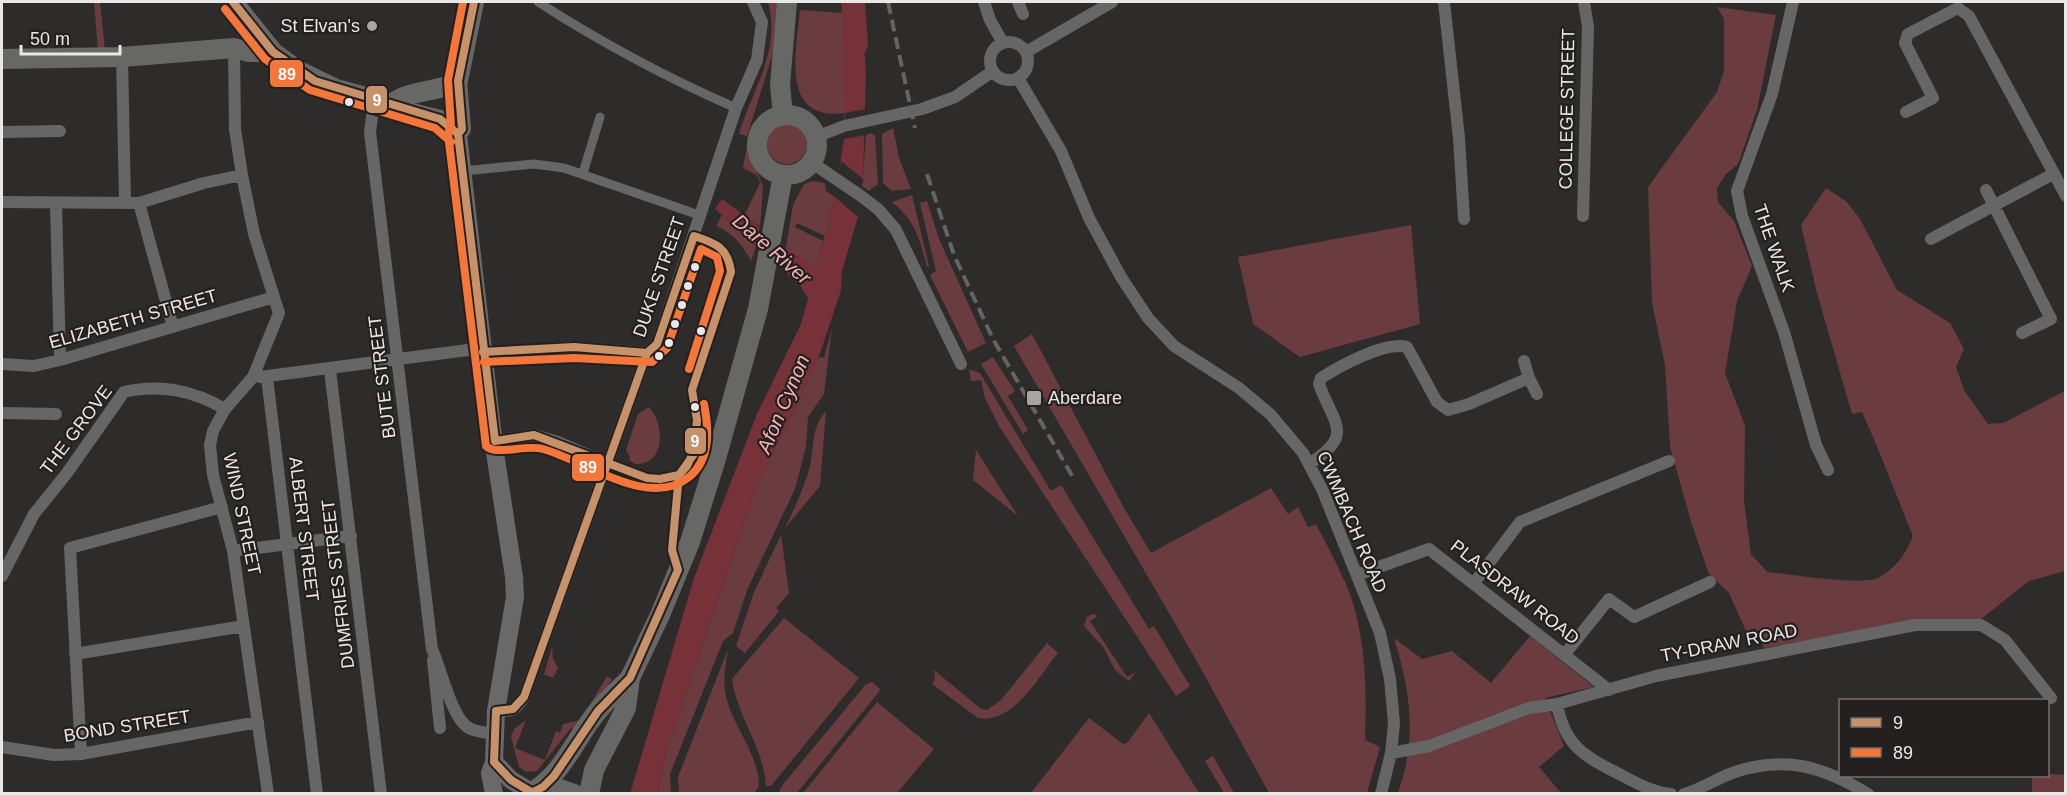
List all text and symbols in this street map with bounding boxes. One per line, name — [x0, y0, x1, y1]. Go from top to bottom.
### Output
place label: St Elvan's — [281, 16, 360, 36]
scale bar — [21, 18, 120, 56]
marker: St Elvan's — [365, 19, 379, 33]
street label: COLLEGE STREET — [1556, 28, 1578, 190]
text: 50 m — [30, 29, 70, 49]
line badge: 89 — [269, 59, 304, 88]
text: 89 — [278, 66, 296, 83]
line badge: 9 — [365, 85, 388, 114]
text: 9 — [373, 92, 382, 109]
unlabelled marker — [343, 96, 355, 108]
street label: THE WALK — [1750, 202, 1798, 294]
water label: Dare River — [729, 209, 816, 290]
street label: DUKE STREET — [629, 214, 689, 340]
unlabelled marker — [689, 261, 701, 273]
unlabelled marker — [682, 280, 694, 292]
street label: ELIZABETH STREET — [47, 285, 219, 353]
unlabelled marker — [676, 299, 688, 311]
street label: BUTE STREET — [365, 314, 399, 440]
unlabelled marker — [669, 318, 681, 330]
unlabelled marker — [695, 325, 707, 337]
unlabelled marker — [663, 337, 675, 349]
unlabelled marker — [653, 350, 665, 362]
water label: Afon Cynon — [752, 352, 814, 457]
street label: THE GROVE — [36, 382, 116, 478]
place label: Aberdare — [1048, 388, 1122, 408]
marker: Aberdare — [1025, 389, 1043, 407]
unlabelled marker — [689, 401, 701, 413]
line badge: 9 — [684, 427, 707, 455]
text: 9 — [691, 433, 700, 450]
street label: CWMBACH ROAD — [1313, 448, 1391, 596]
street label: WIND STREET — [219, 451, 265, 577]
line badge: 89 — [571, 453, 605, 482]
street label: ALBERT STREET — [285, 456, 323, 602]
text: 89 — [579, 459, 597, 476]
street label: DUMFRIES STREET — [318, 498, 358, 670]
street label: PLASDRAW ROAD — [1447, 536, 1583, 648]
street label: TY-DRAW ROAD — [1659, 620, 1799, 666]
legend — [1839, 699, 2049, 777]
street label: BOND STREET — [62, 706, 192, 746]
text: 9 — [1893, 713, 1903, 733]
text: 89 — [1893, 743, 1913, 763]

